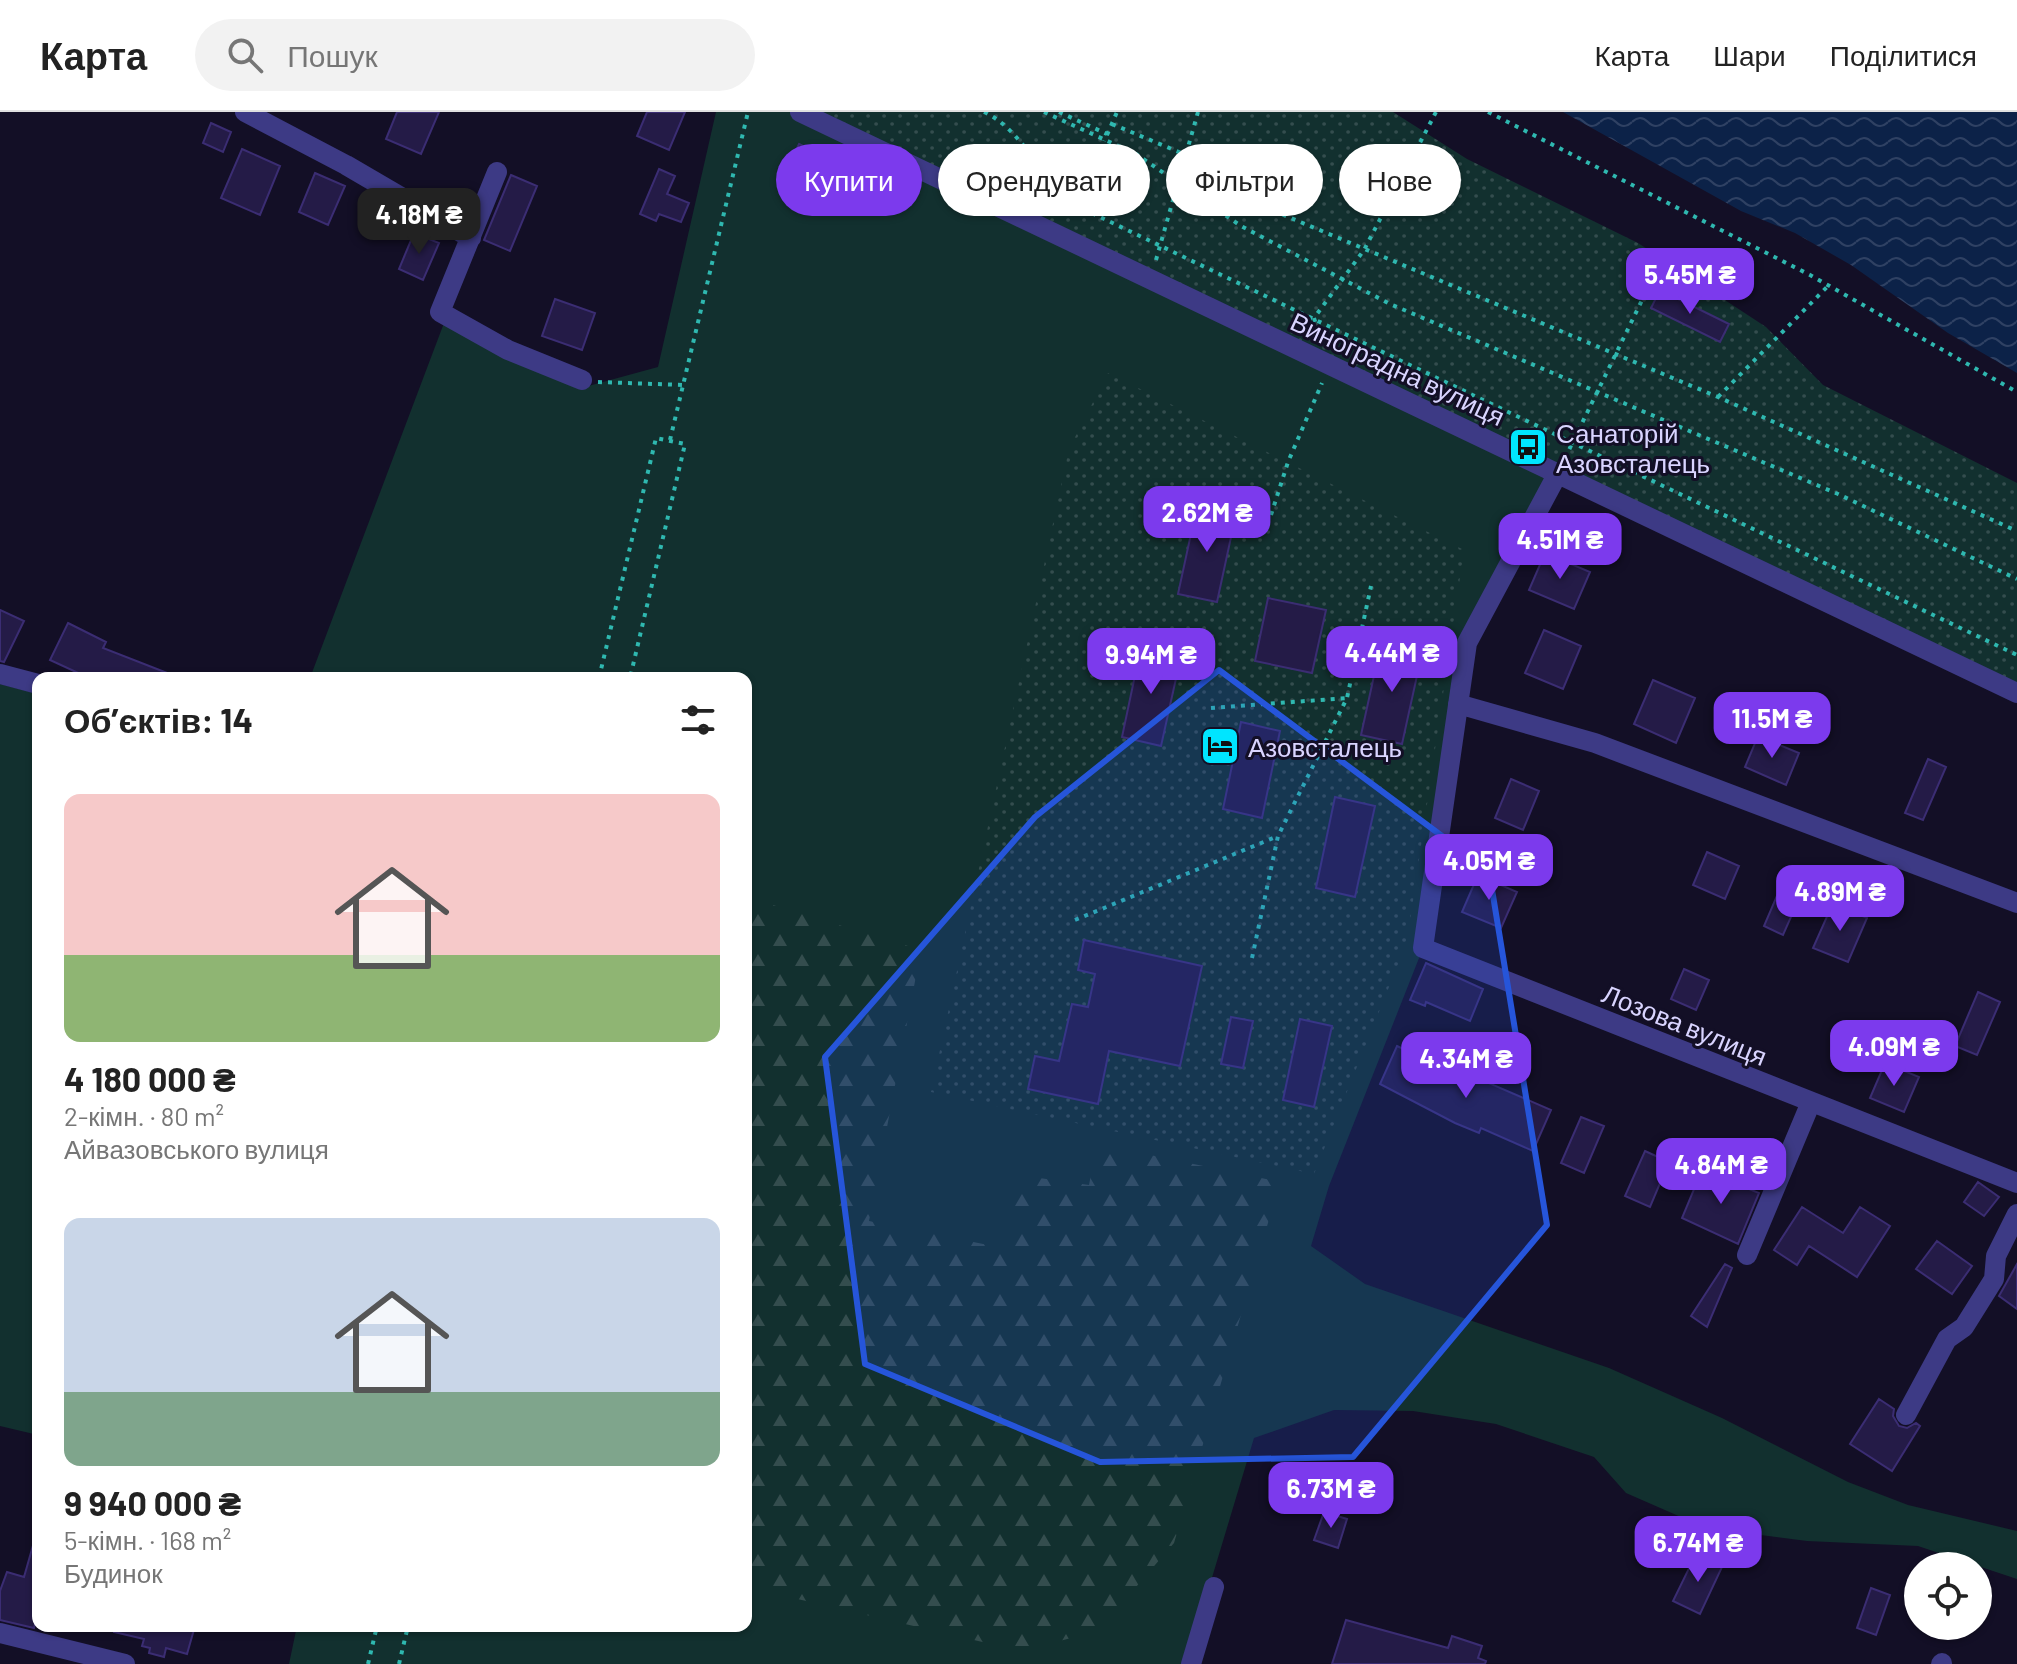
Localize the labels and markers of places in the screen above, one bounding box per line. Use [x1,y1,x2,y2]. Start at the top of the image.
pin: 4.18M ₴ [345,188,493,256]
pin: 5.45M ₴ [1616,248,1764,316]
place label: Санаторій Азовсталець [1556,417,1710,478]
bus stop icon: Санаторій Азовсталець [1507,426,1549,468]
pin: 2.62M ₴ [1133,486,1281,554]
pin: 4.51M ₴ [1486,513,1634,581]
pin: 4.44M ₴ [1318,626,1466,694]
pin: 9.94M ₴ [1077,628,1225,696]
pin: 11.5M ₴ [1698,692,1846,760]
hotel icon: Азовсталець [1199,725,1241,767]
place label: Азовсталець [1248,731,1402,762]
pin: 4.05M ₴ [1415,834,1563,902]
pin: 4.89M ₴ [1766,865,1914,933]
pin: 4.09M ₴ [1820,1020,1968,1088]
pin: 4.34M ₴ [1392,1032,1540,1100]
pin: 4.84M ₴ [1647,1138,1795,1206]
pin: 6.73M ₴ [1257,1462,1405,1530]
pin: 6.74M ₴ [1624,1516,1772,1584]

